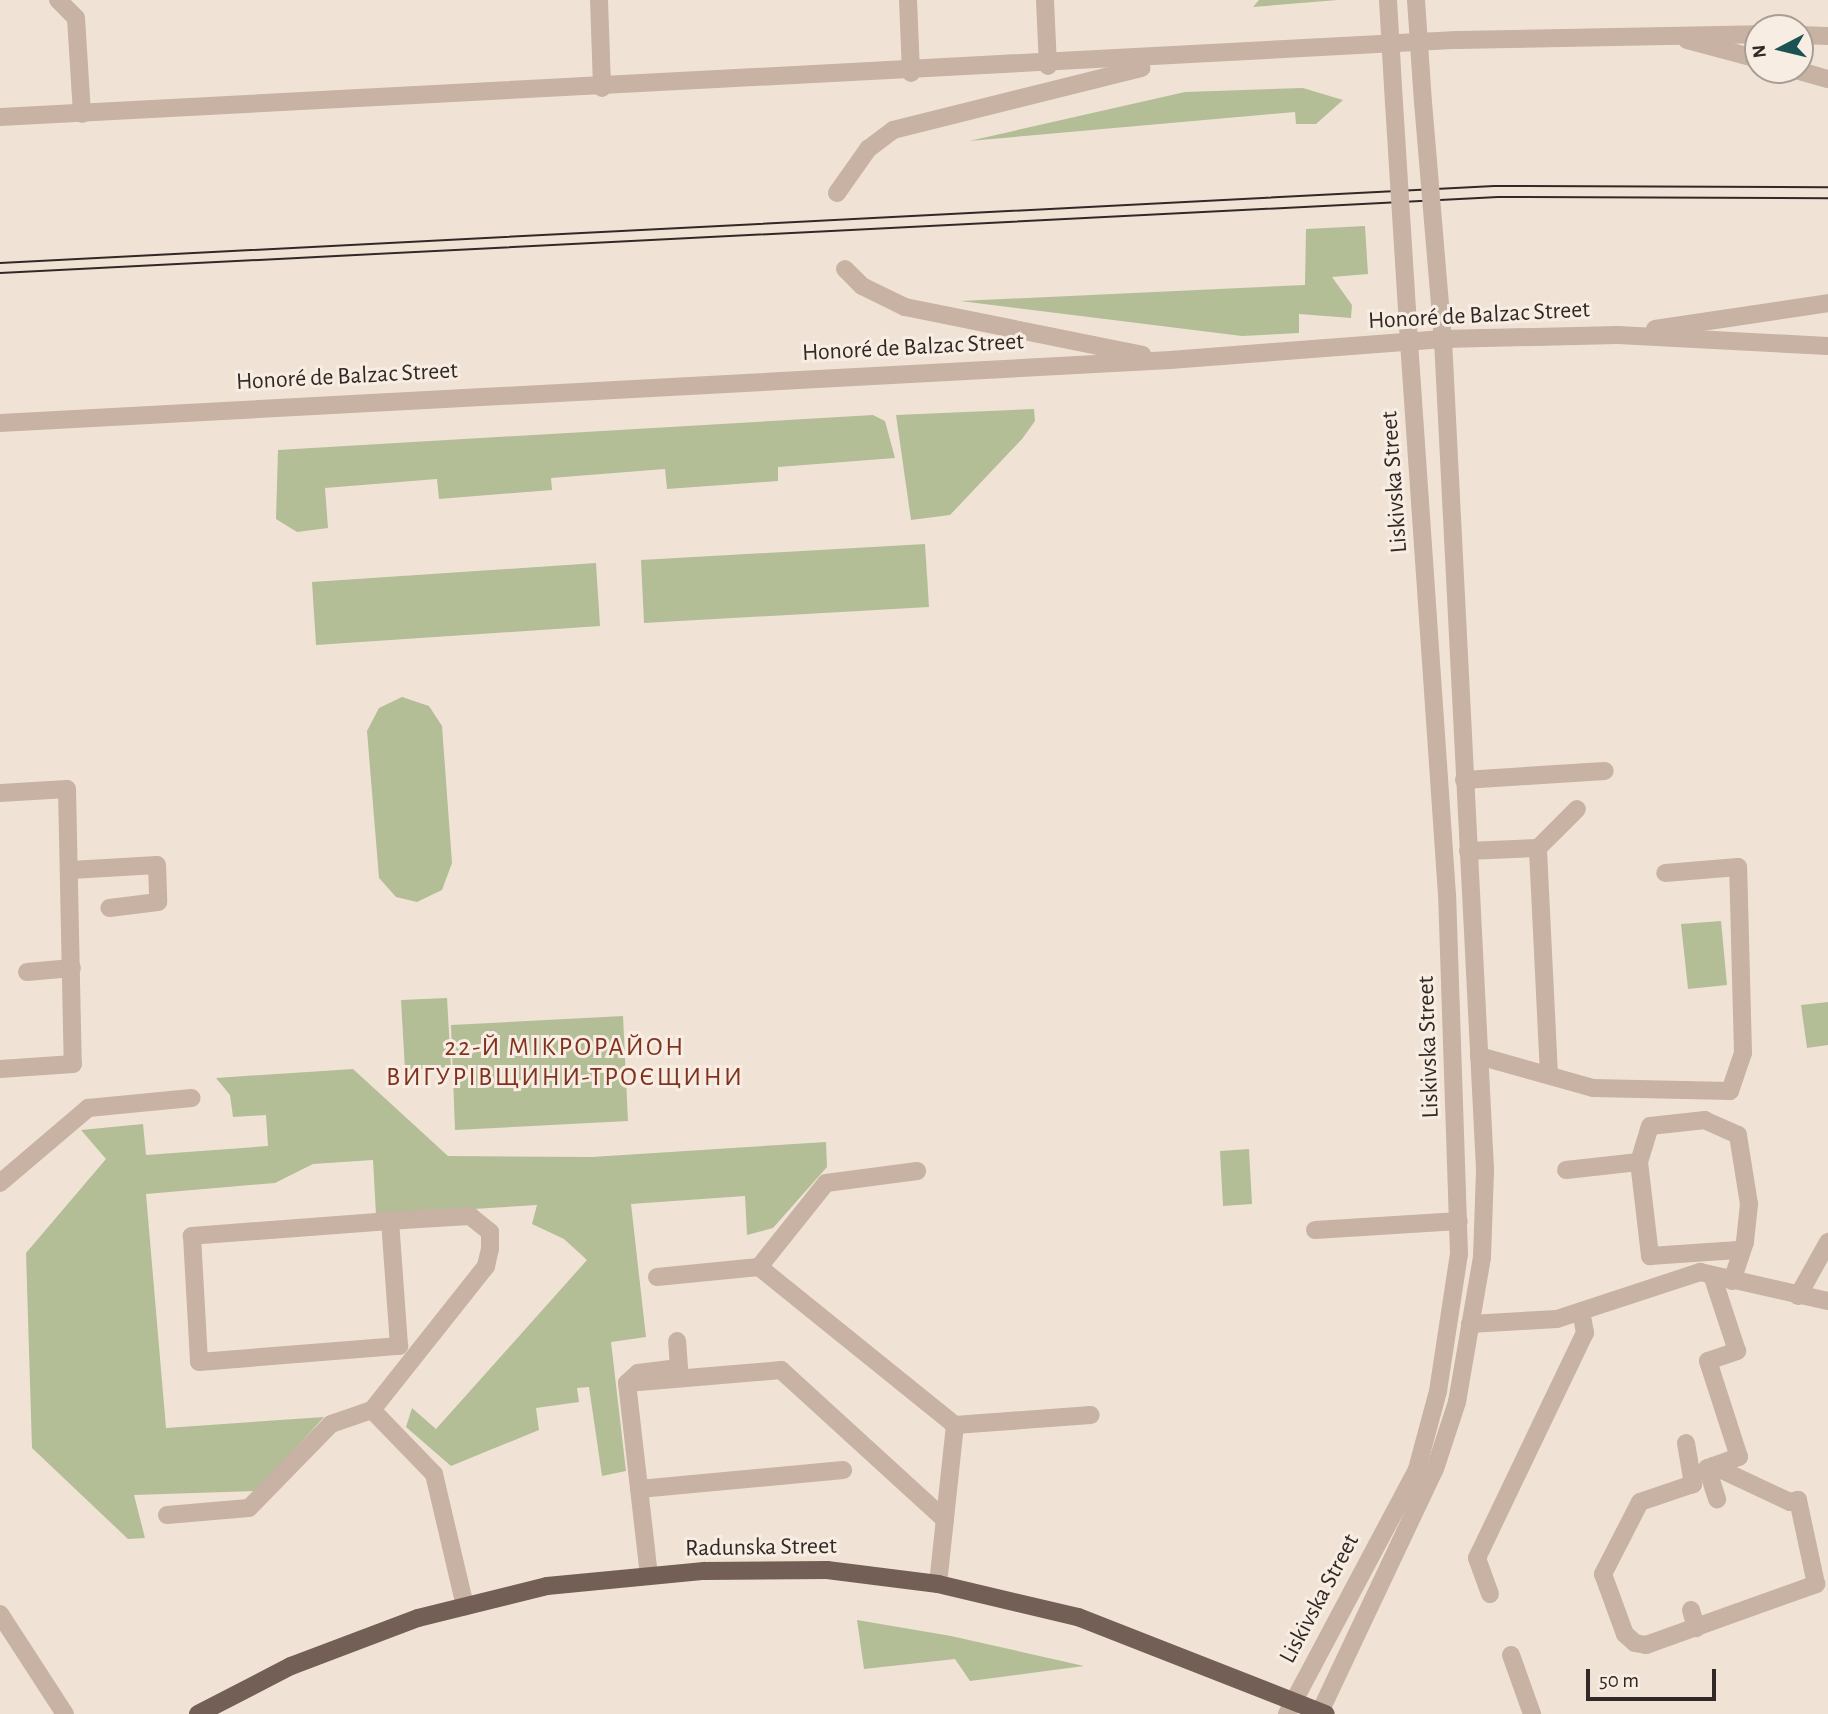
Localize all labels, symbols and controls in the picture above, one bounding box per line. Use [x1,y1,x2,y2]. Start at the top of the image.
north arrow [1744,14,1814,84]
text: N [1749,44,1770,59]
street label: Honoré de Balzac Street [1367,296,1591,336]
street label: Honoré de Balzac Street [801,328,1025,368]
street label: Honoré de Balzac Street [235,357,459,397]
street label: Liskivska Street [1376,410,1414,554]
street label: Liskivska Street [1412,975,1446,1119]
district label: 22-Й МІКРОРАЙОН ВИГУРІВЩИНИ-ТРОЄЩИНИ [388,1032,742,1094]
street label: Liskivska Street [1274,1529,1366,1669]
street label: Radunska Street [685,1532,837,1564]
scale bar [1590,1654,1720,1698]
text: 50 m [1599,1670,1639,1691]

